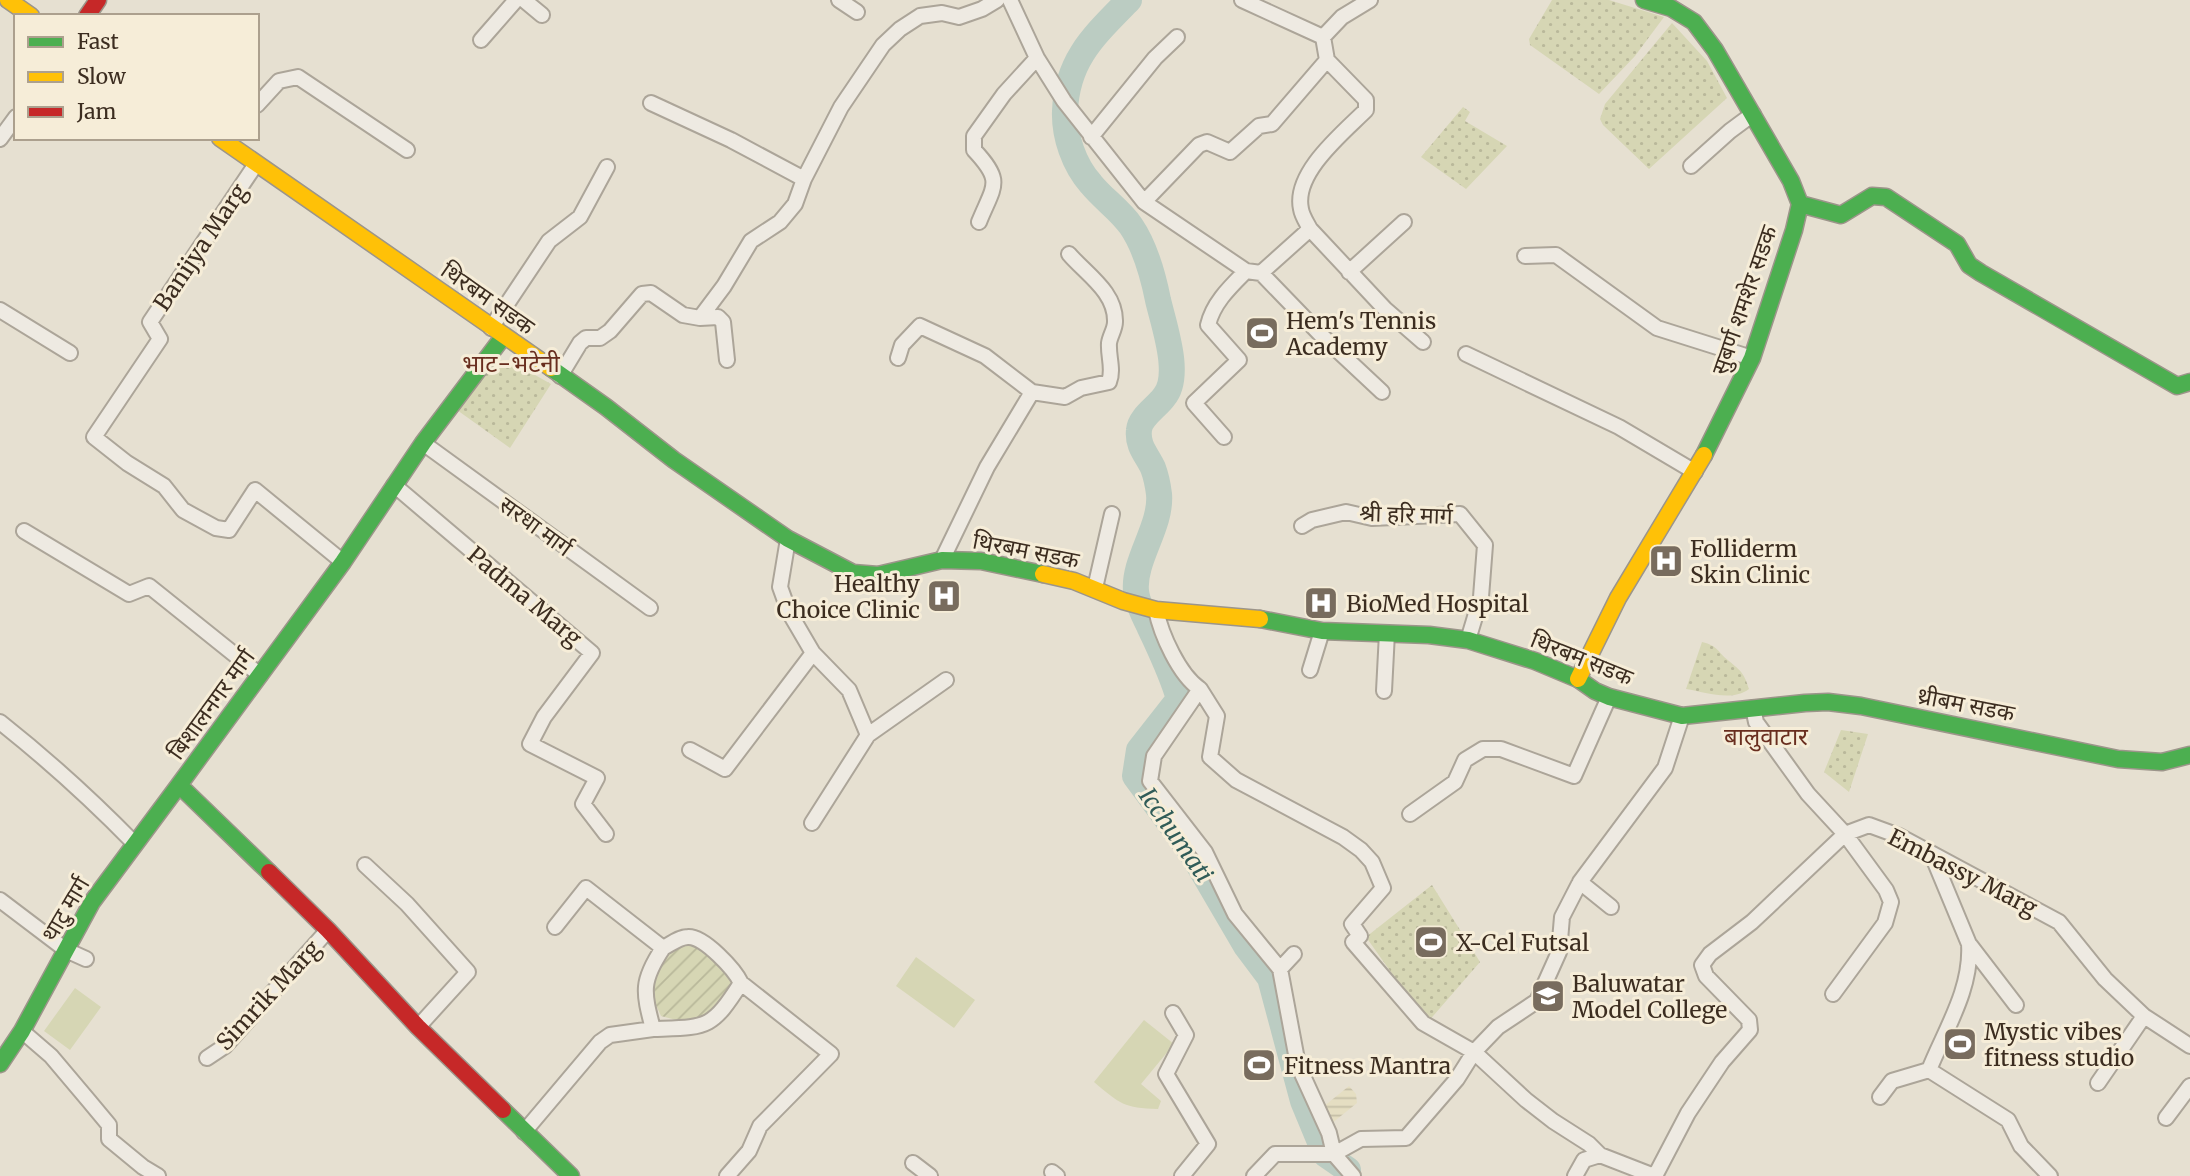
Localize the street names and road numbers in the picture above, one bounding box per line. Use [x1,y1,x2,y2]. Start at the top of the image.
street label: Banijya Marg [147,178,253,316]
street label: सुबर्ण शमशेर सडक [1705,220,1785,379]
street label: थिरबम सडक [435,255,542,342]
street label: सरधा मार्ग [494,490,579,563]
street label: श्री हरि मार्ग [1359,498,1454,530]
street label: थिरबम सडक [970,525,1083,575]
street label: Padma Marg [462,540,588,652]
street label: थिरबम सडक [1527,624,1639,692]
street label: बिशालनगर मार्ग [161,642,261,765]
street label: थ्रीबम सडक [1915,680,2018,728]
street label: Embassy Marg [1884,822,2043,922]
street label: थाटु मार्ग [34,870,97,947]
street label: Simrik Marg [210,934,326,1056]

